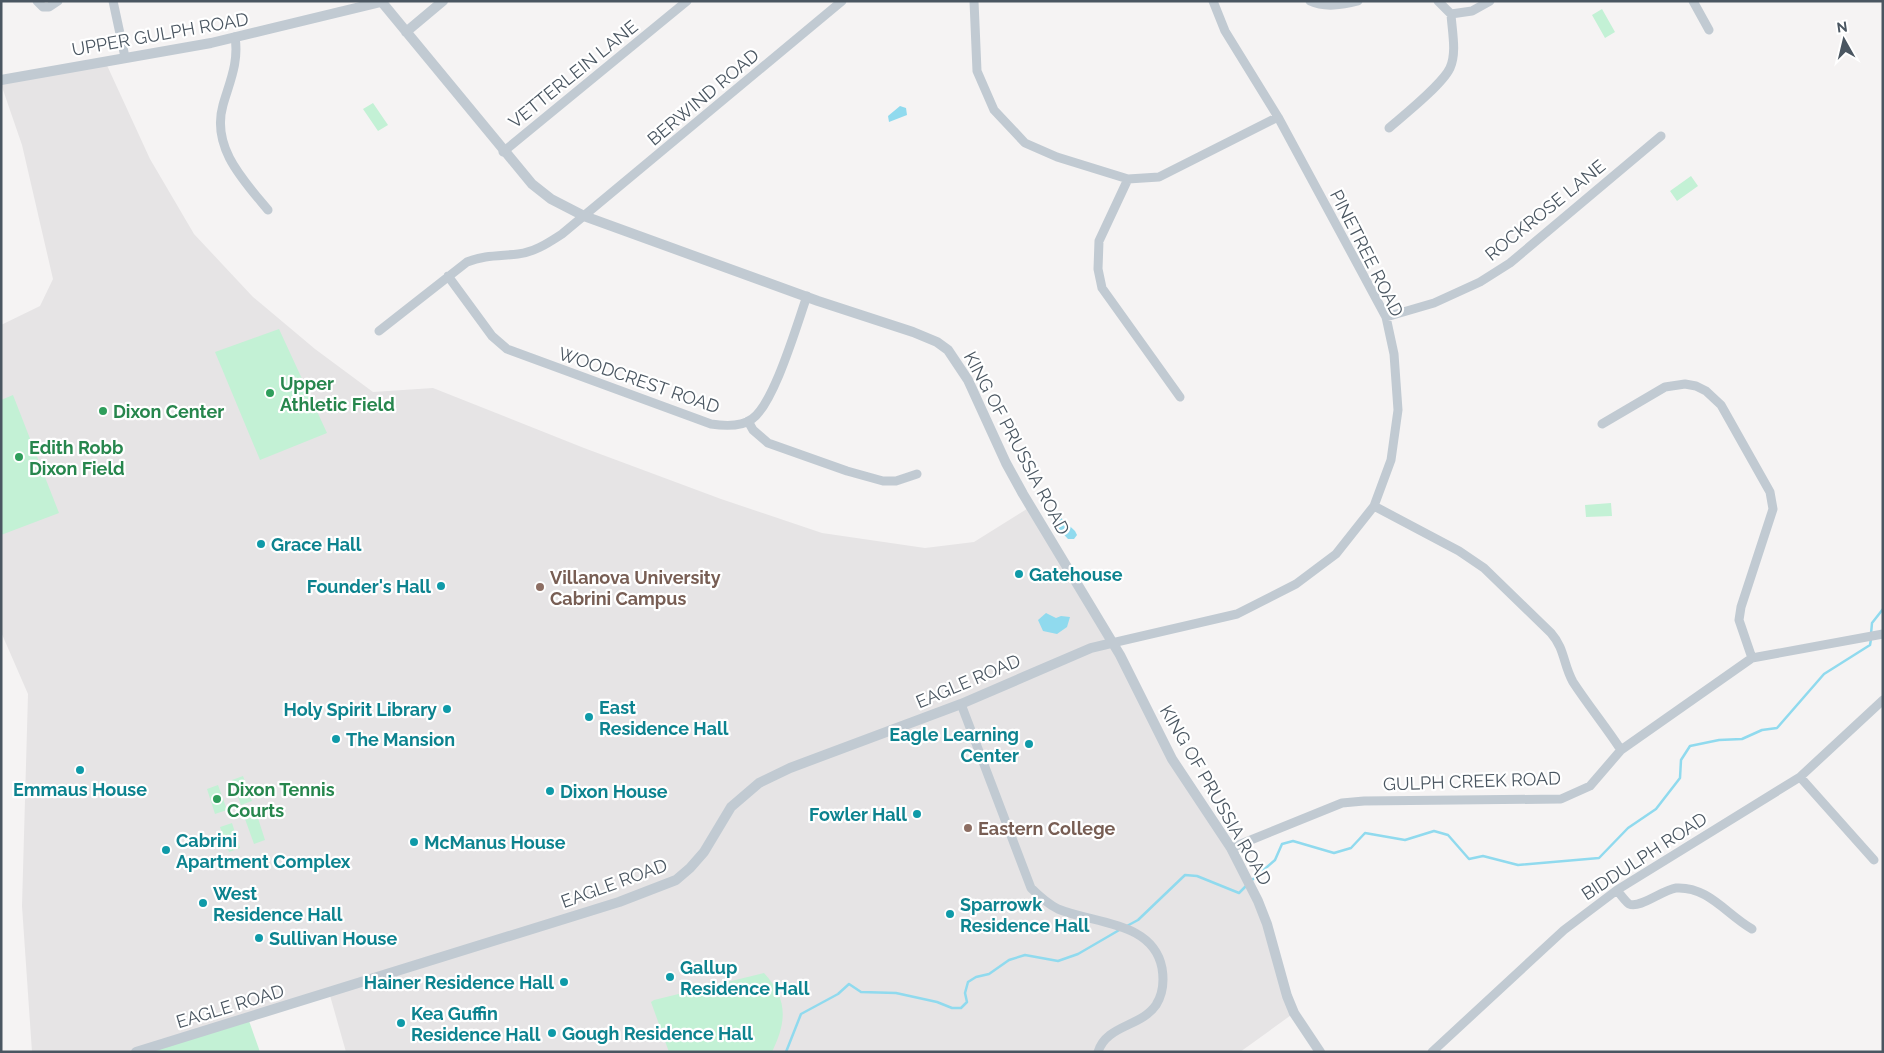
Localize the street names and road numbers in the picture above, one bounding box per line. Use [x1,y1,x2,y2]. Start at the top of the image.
street label: UPPER GULPH ROAD [70,8,250,60]
street label: VETTERLEIN LANE [504,16,642,132]
street label: BERWIND ROAD [643,44,763,150]
street label: ROCKROSE LANE [1481,155,1609,265]
street label: PINETREE ROAD [1326,186,1408,320]
street label: WOODCREST ROAD [556,343,722,417]
street label: KING OF PRUSSIA ROAD [960,348,1074,538]
street label: EAGLE ROAD [913,650,1024,712]
street label: KING OF PRUSSIA ROAD [1156,701,1276,889]
street label: GULPH CREEK ROAD [1383,767,1561,795]
street label: BIDDULPH ROAD [1577,808,1711,904]
street label: EAGLE ROAD [558,854,670,912]
street label: EAGLE ROAD [174,980,286,1032]

